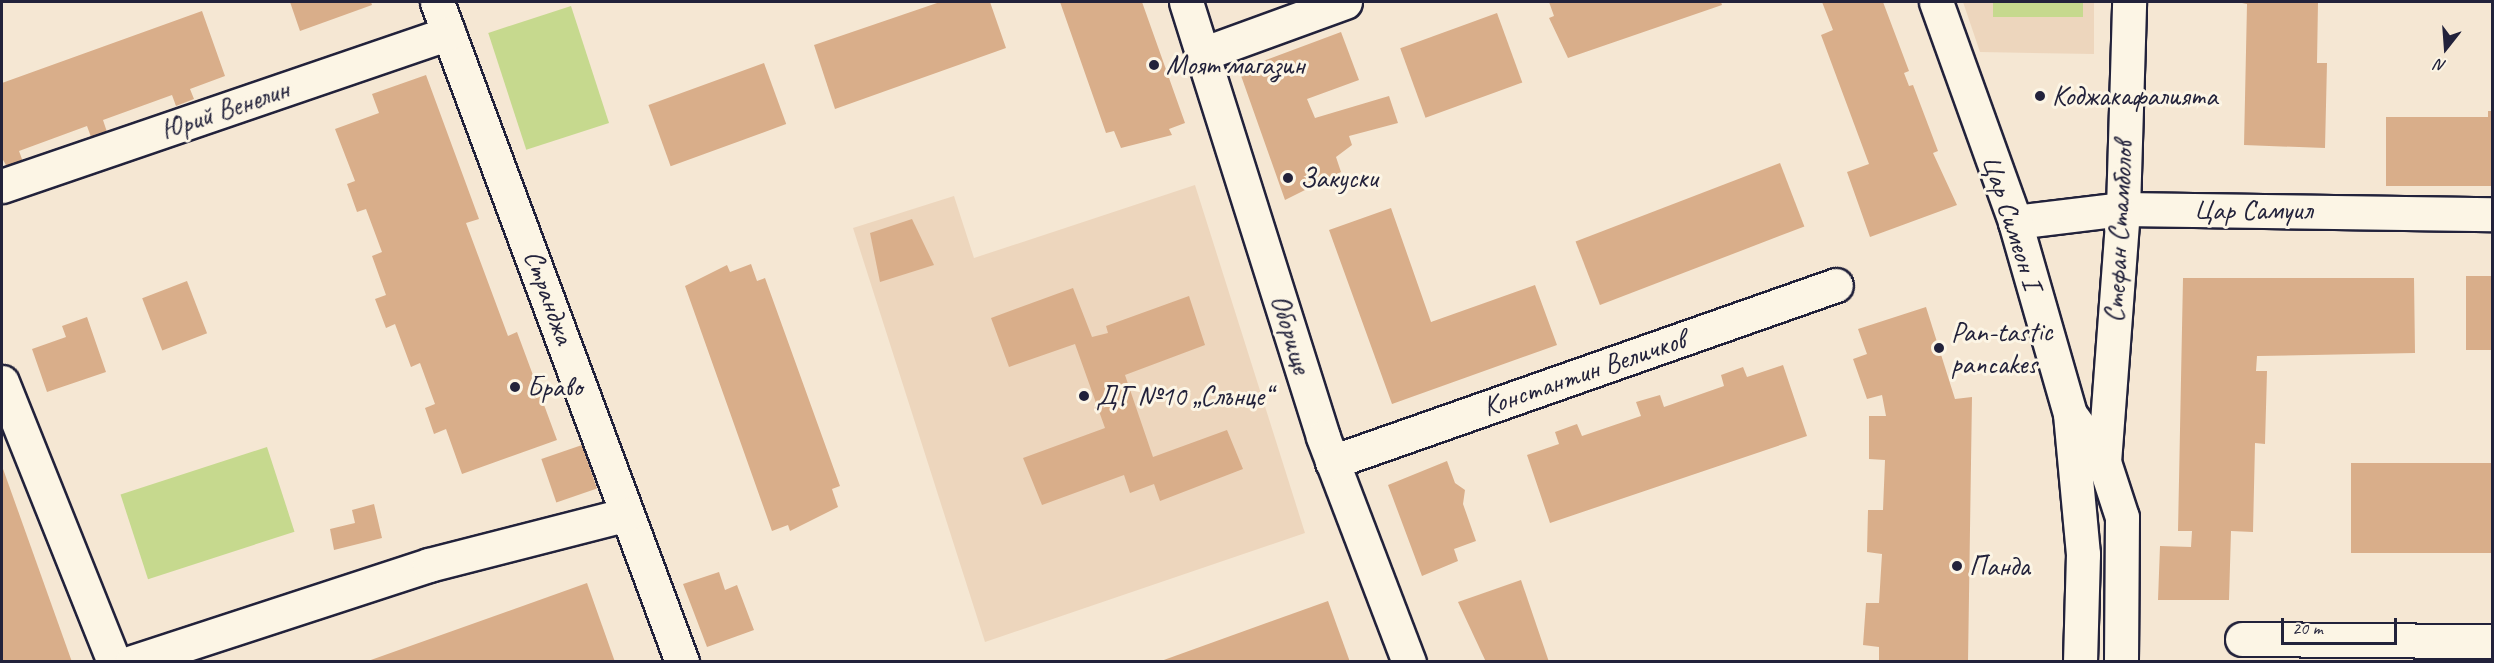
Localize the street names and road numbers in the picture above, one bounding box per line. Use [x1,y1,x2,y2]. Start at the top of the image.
street label: Юрий Венелин [157,72,293,148]
street label: Стефан Стамболов [2097,140,2141,324]
street label: Цар Симеон I [1975,153,2049,291]
street label: Цар Самуил [2195,193,2311,227]
street label: Странджа [517,245,581,349]
street label: Оборище [1263,291,1319,377]
street label: Константин Величков [1478,323,1690,423]

